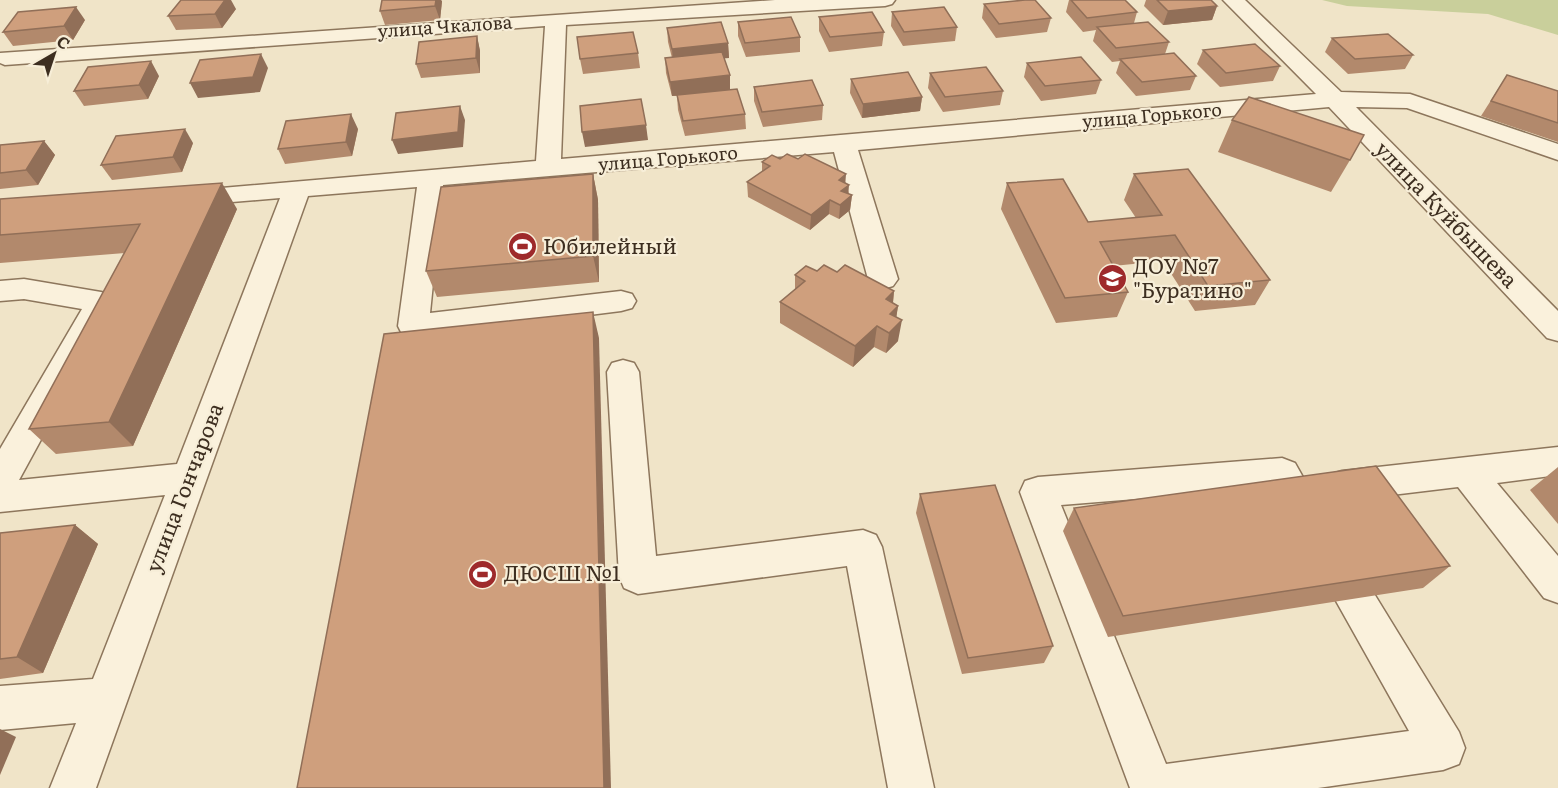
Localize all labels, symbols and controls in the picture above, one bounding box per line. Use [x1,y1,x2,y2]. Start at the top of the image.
street label: улица Чкалова [377,7,513,44]
north arrow [24,24,84,84]
text: С [52,29,76,54]
street label: улица Горького [1081,95,1223,134]
street label: улица Куйбышева [1369,133,1527,294]
street label: улица Горького [597,138,739,177]
place label: Юбилейный [543,229,677,260]
sports icon: Юбилейный [506,231,538,263]
place label: ДОУ №7 "Буратино" [1133,249,1252,304]
school or university icon: ДОУ №7 "Буратино" [1096,263,1128,295]
street label: улица Гончарова [136,397,230,576]
place label: ДЮСШ №1 [504,556,621,587]
sports icon: ДЮСШ №1 [467,558,499,590]

